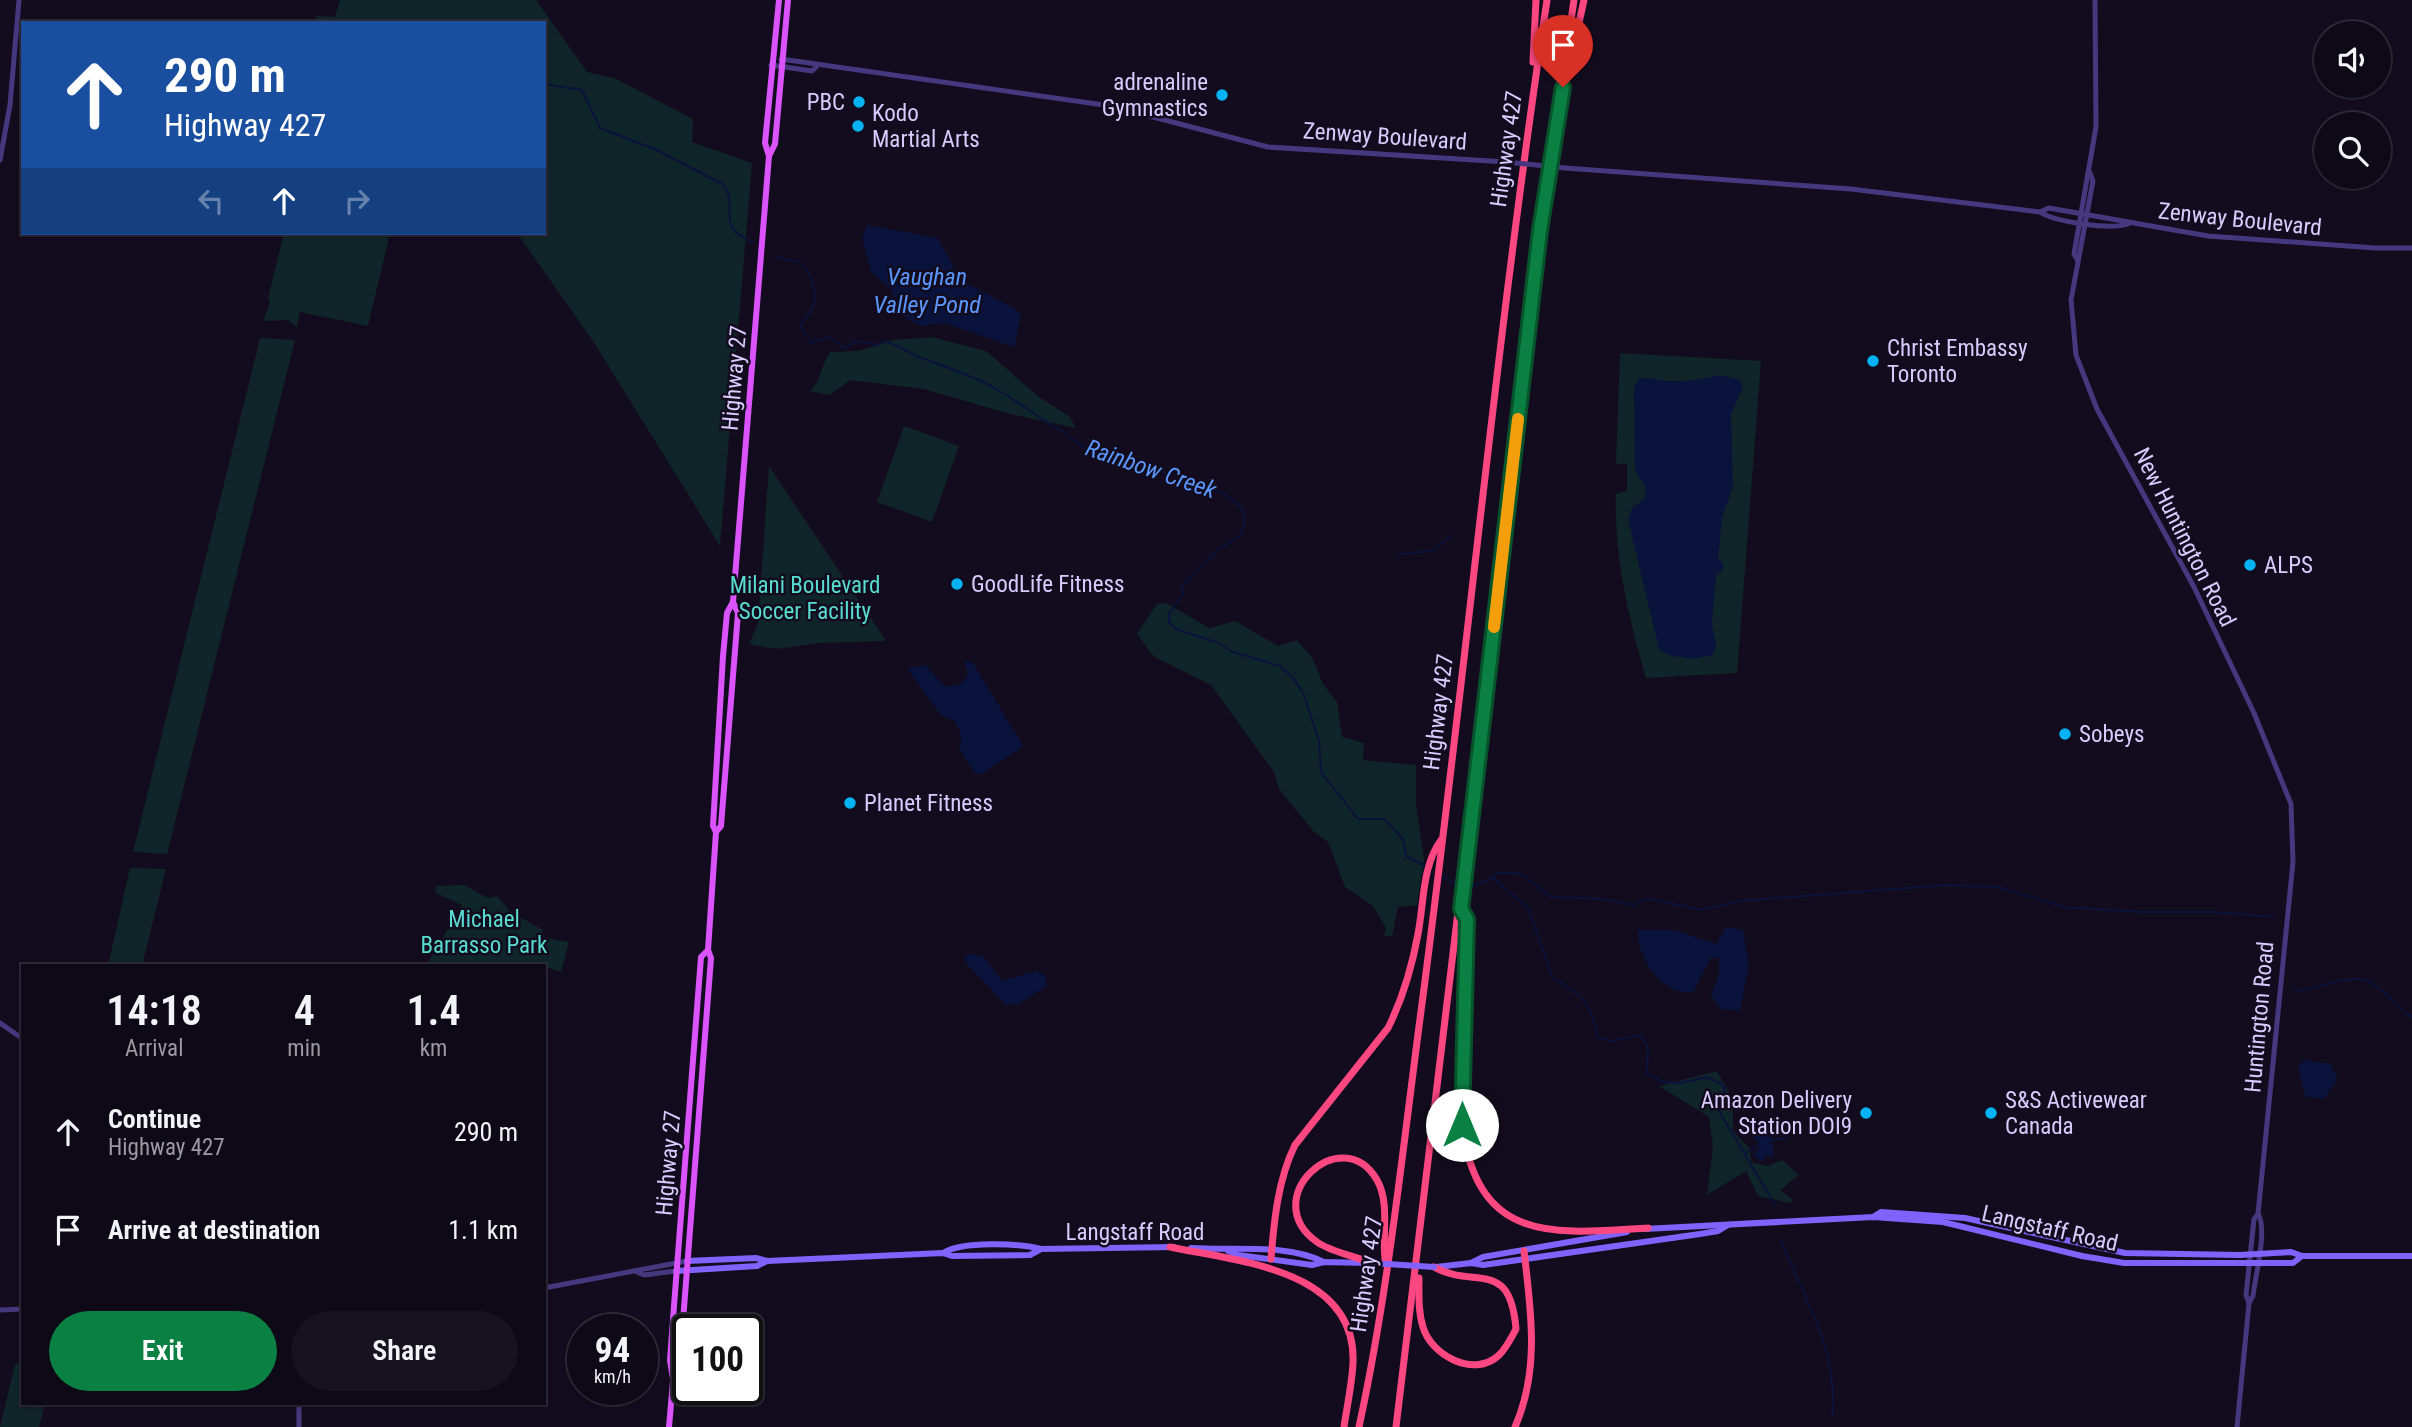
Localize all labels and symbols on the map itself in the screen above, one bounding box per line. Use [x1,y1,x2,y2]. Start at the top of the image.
pin [1533,15,1593,87]
place label: adrenaline Gymnastics [1102,69,1208,122]
marker: adrenaline Gymnastics [1214,87,1230,103]
place label: PBC [807,89,845,116]
street label: Highway 427 [1485,89,1528,209]
marker: PBC [851,94,867,110]
place label: Kodo Martial Arts [872,100,980,153]
street label: Zenway Boulevard [1302,117,1468,156]
marker: Kodo Martial Arts [850,118,866,134]
street label: Zenway Boulevard [2157,197,2323,242]
water label: Vaughan Valley Pond [873,263,981,319]
street label: Highway 27 [716,324,753,432]
place label: Christ Embassy Toronto [1887,335,2028,388]
marker: Christ Embassy Toronto [1865,353,1881,369]
water label: Rainbow Creek [1082,434,1220,505]
street label: New Huntington Road [2128,443,2241,631]
place label: ALPS [2264,552,2313,579]
marker: ALPS [2242,557,2258,573]
place label: GoodLife Fitness [971,571,1124,598]
park label: Milani Boulevard Soccer Facility [730,572,880,625]
marker: GoodLife Fitness [949,576,965,592]
street label: Highway 427 [1418,652,1459,772]
place label: Sobeys [2079,721,2145,748]
marker: Sobeys [2057,726,2073,742]
place label: Planet Fitness [864,790,993,817]
marker: Planet Fitness [842,795,858,811]
park label: Michael Barrasso Park [421,906,548,959]
street label: Huntington Road [2239,940,2280,1094]
place label: Amazon Delivery Station DOI9 [1701,1087,1852,1140]
place label: S&S Activewear Canada [2005,1087,2147,1140]
position arrow [1425,1088,1499,1162]
marker: Amazon Delivery Station DOI9 [1858,1105,1874,1121]
marker: S&S Activewear Canada [1983,1105,1999,1121]
street label: Highway 27 [650,1109,687,1217]
street label: Langstaff Road [1979,1200,2121,1257]
street label: Highway 427 [1345,1214,1388,1334]
street label: Langstaff Road [1066,1219,1204,1246]
speed limit sign: 100 [672,1314,763,1405]

